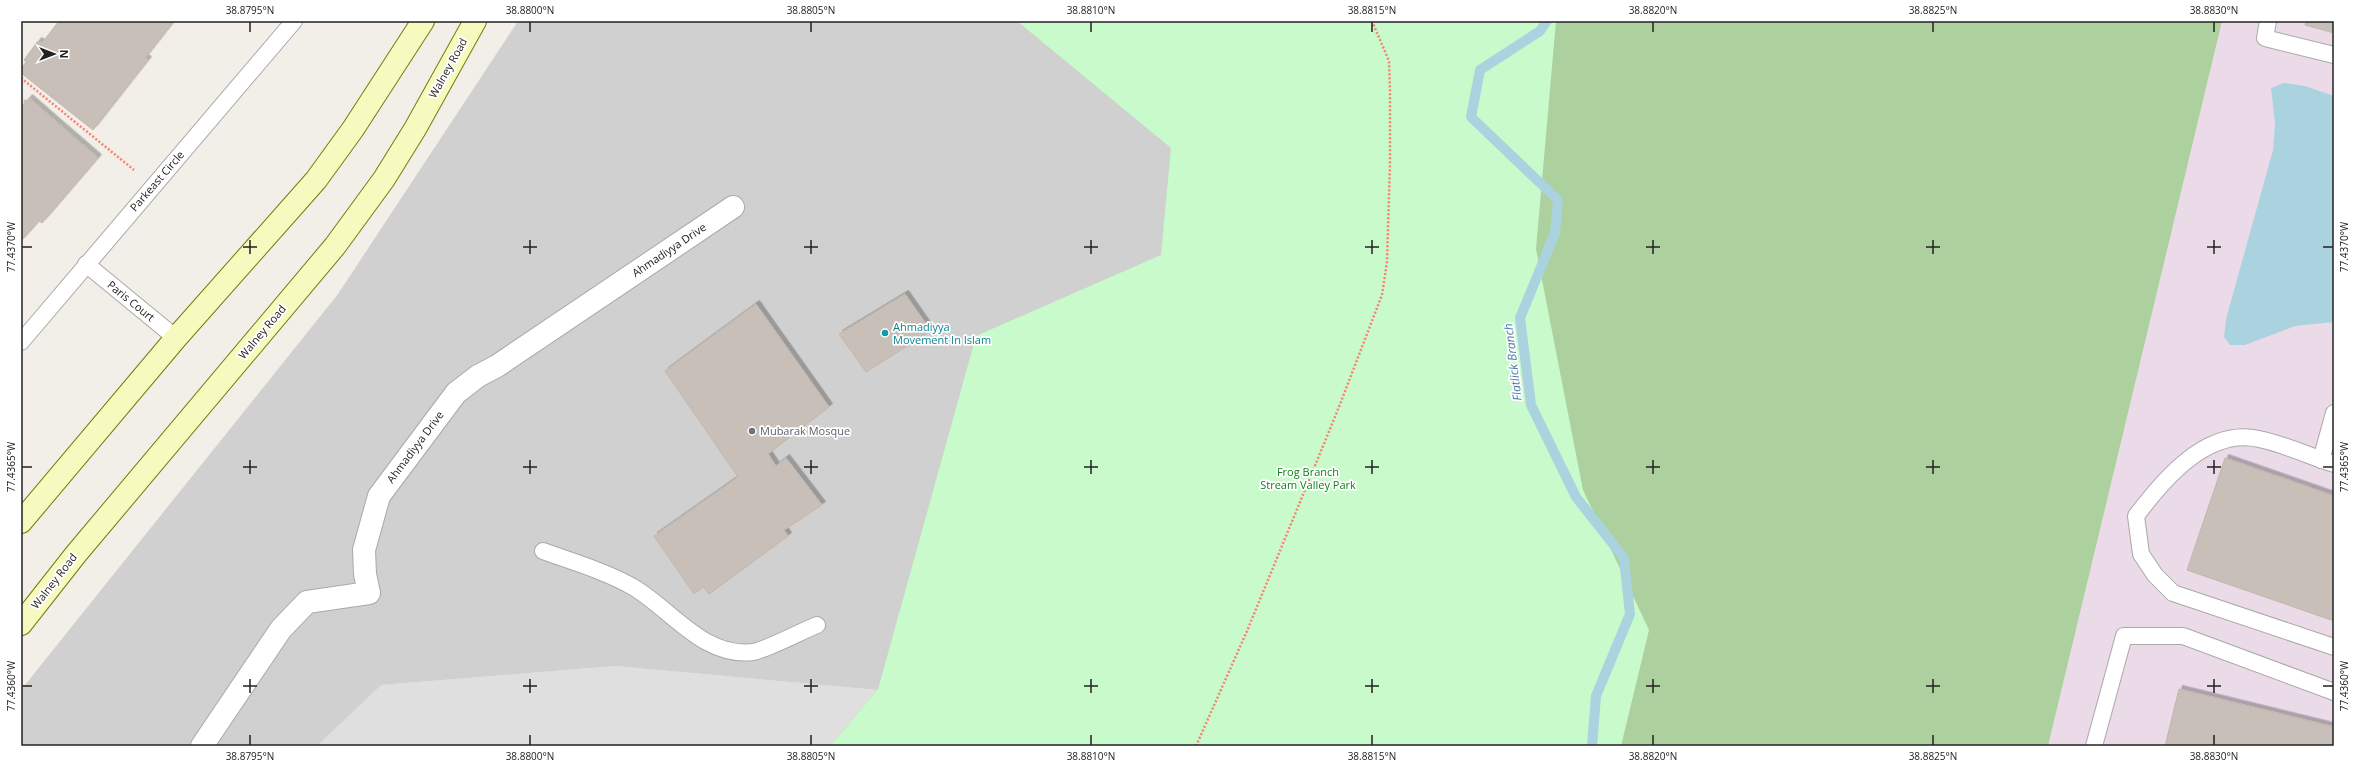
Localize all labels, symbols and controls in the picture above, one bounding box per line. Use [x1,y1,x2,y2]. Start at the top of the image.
text: 38.8795°N [226,3,274,17]
text: 38.8800°N [506,3,554,17]
text: 38.8805°N [787,3,835,17]
text: 38.8810°N [1067,3,1115,17]
text: 38.8815°N [1348,3,1396,17]
text: 38.8820°N [1629,3,1677,17]
text: 38.8825°N [1909,3,1957,17]
text: 38.8830°N [2190,3,2238,17]
north arrow [34,34,74,74]
street label: Walney Road [425,35,470,101]
text: N [57,50,72,58]
street label: Parkeast Circle [126,147,187,214]
street label: Ahmadiyya Drive [629,219,709,280]
text: 77.4370°W [4,221,18,272]
text: 77.4370°W [2337,221,2351,272]
street label: Paris Court [105,277,158,324]
street label: Walney Road [234,301,289,362]
place label: Ahmadiyya Movement In Islam [893,319,991,347]
water label: Flatlick Branch [1499,322,1526,402]
marker: Ahmadiyya Movement In Islam [880,328,890,338]
street label: Ahmadiyya Drive [383,408,447,486]
place label: Mubarak Mosque [760,423,850,438]
marker: Mubarak Mosque [747,426,757,436]
text: 77.4365°W [4,441,18,492]
text: 77.4365°W [2337,441,2351,492]
park label: Frog Branch Stream Valley Park [1260,464,1356,492]
street label: Walney Road [27,550,80,612]
text: 77.4360°W [4,660,18,711]
text: 77.4360°W [2337,660,2351,711]
text: 38.8795°N [226,749,274,763]
text: 38.8800°N [506,749,554,763]
text: 38.8805°N [787,749,835,763]
text: 38.8810°N [1067,749,1115,763]
text: 38.8815°N [1348,749,1396,763]
text: 38.8820°N [1629,749,1677,763]
text: 38.8825°N [1909,749,1957,763]
text: 38.8830°N [2190,749,2238,763]

